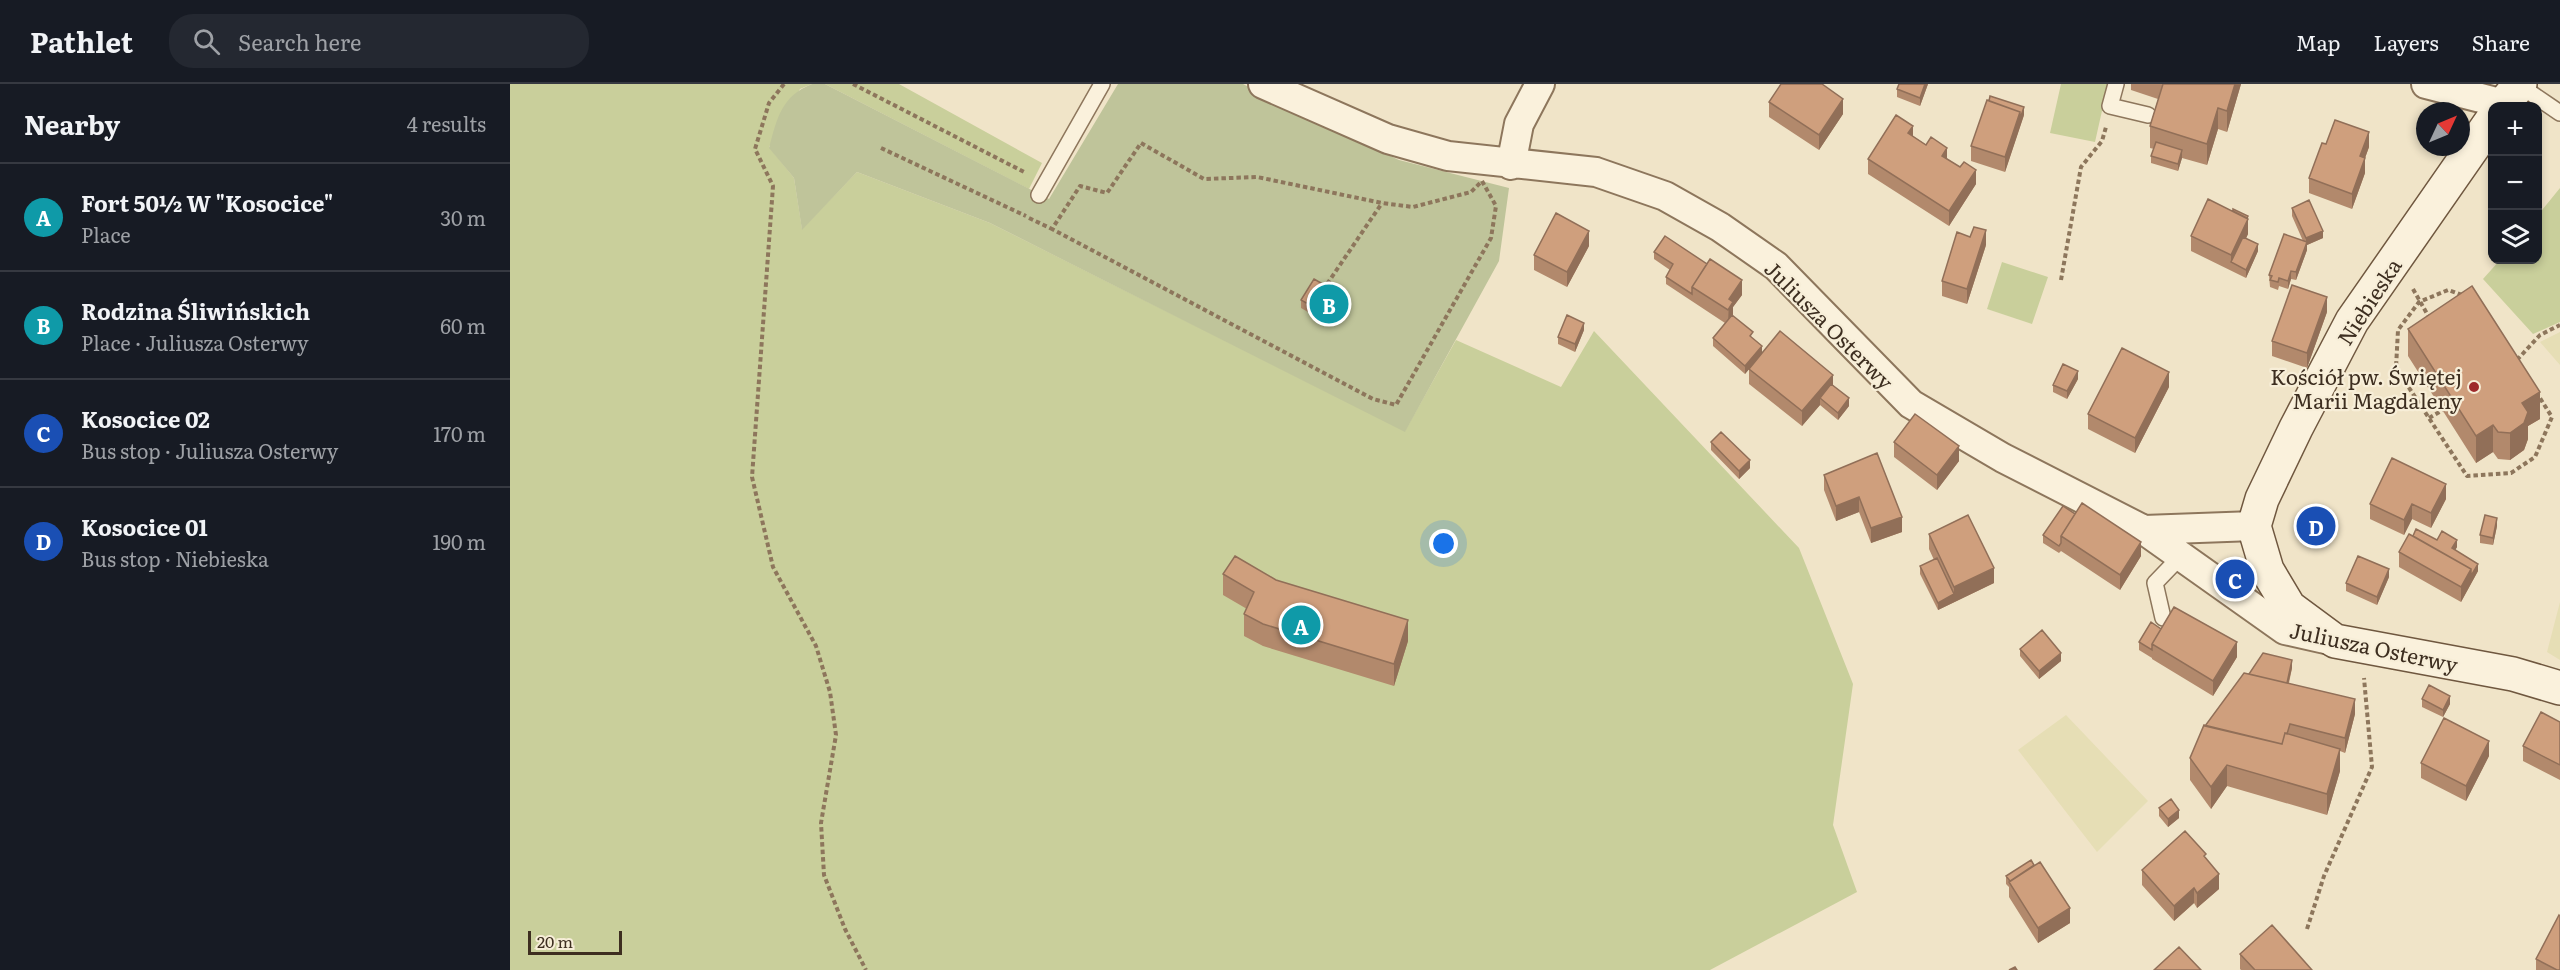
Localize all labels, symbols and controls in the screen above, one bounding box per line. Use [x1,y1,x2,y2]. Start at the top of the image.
search box [169,14,589,68]
text: Pathlet [30,20,133,62]
icon: search [190,25,223,58]
text: Search here [238,25,361,58]
text: Map [2296,26,2341,57]
text: Layers [2374,26,2439,57]
text: Share [2472,26,2530,57]
north arrow [2416,102,2470,156]
map controls [2488,102,2542,264]
button: + [2488,102,2542,156]
text: Nearby [24,104,120,143]
text: 4 results [407,108,486,138]
button: − [2488,156,2542,210]
text: Fort 50½ W "Kosocice" [81,186,333,219]
text: A [36,202,51,232]
text: 30 m [440,202,486,232]
button: layers [2488,210,2542,264]
text: Place [81,219,131,249]
street label: Niebieska [2328,251,2408,351]
street label: Juliusza Osterwy [1758,252,1902,396]
pin: B [1310,282,1348,326]
text: Rodzina Śliwińskich [81,294,310,327]
text: B [37,310,50,340]
text: 60 m [440,310,486,340]
text: Place · Juliusza Osterwy [81,327,308,357]
place label: Kościół pw. Świętej Marii Magdaleny [2270,360,2463,415]
marker: Kościół pw. Świętej Marii Magdaleny [2467,380,2481,394]
text: Kosocice 02 [81,402,210,435]
text: C [36,418,51,448]
text: 170 m [433,418,486,448]
text: Bus stop · Juliusza Osterwy [81,435,338,465]
pin: D [2296,504,2336,548]
text: Kosocice 01 [81,510,208,543]
text: D [36,526,51,556]
text: 190 m [432,526,486,556]
your location [1429,529,1458,558]
text: Bus stop · Niebieska [81,543,269,573]
pin: C [2216,556,2254,602]
pin: A [1282,602,1320,648]
street label: Juliusza Osterwy [2287,613,2462,679]
scale bar [528,928,622,956]
text: 20 m [537,929,573,953]

